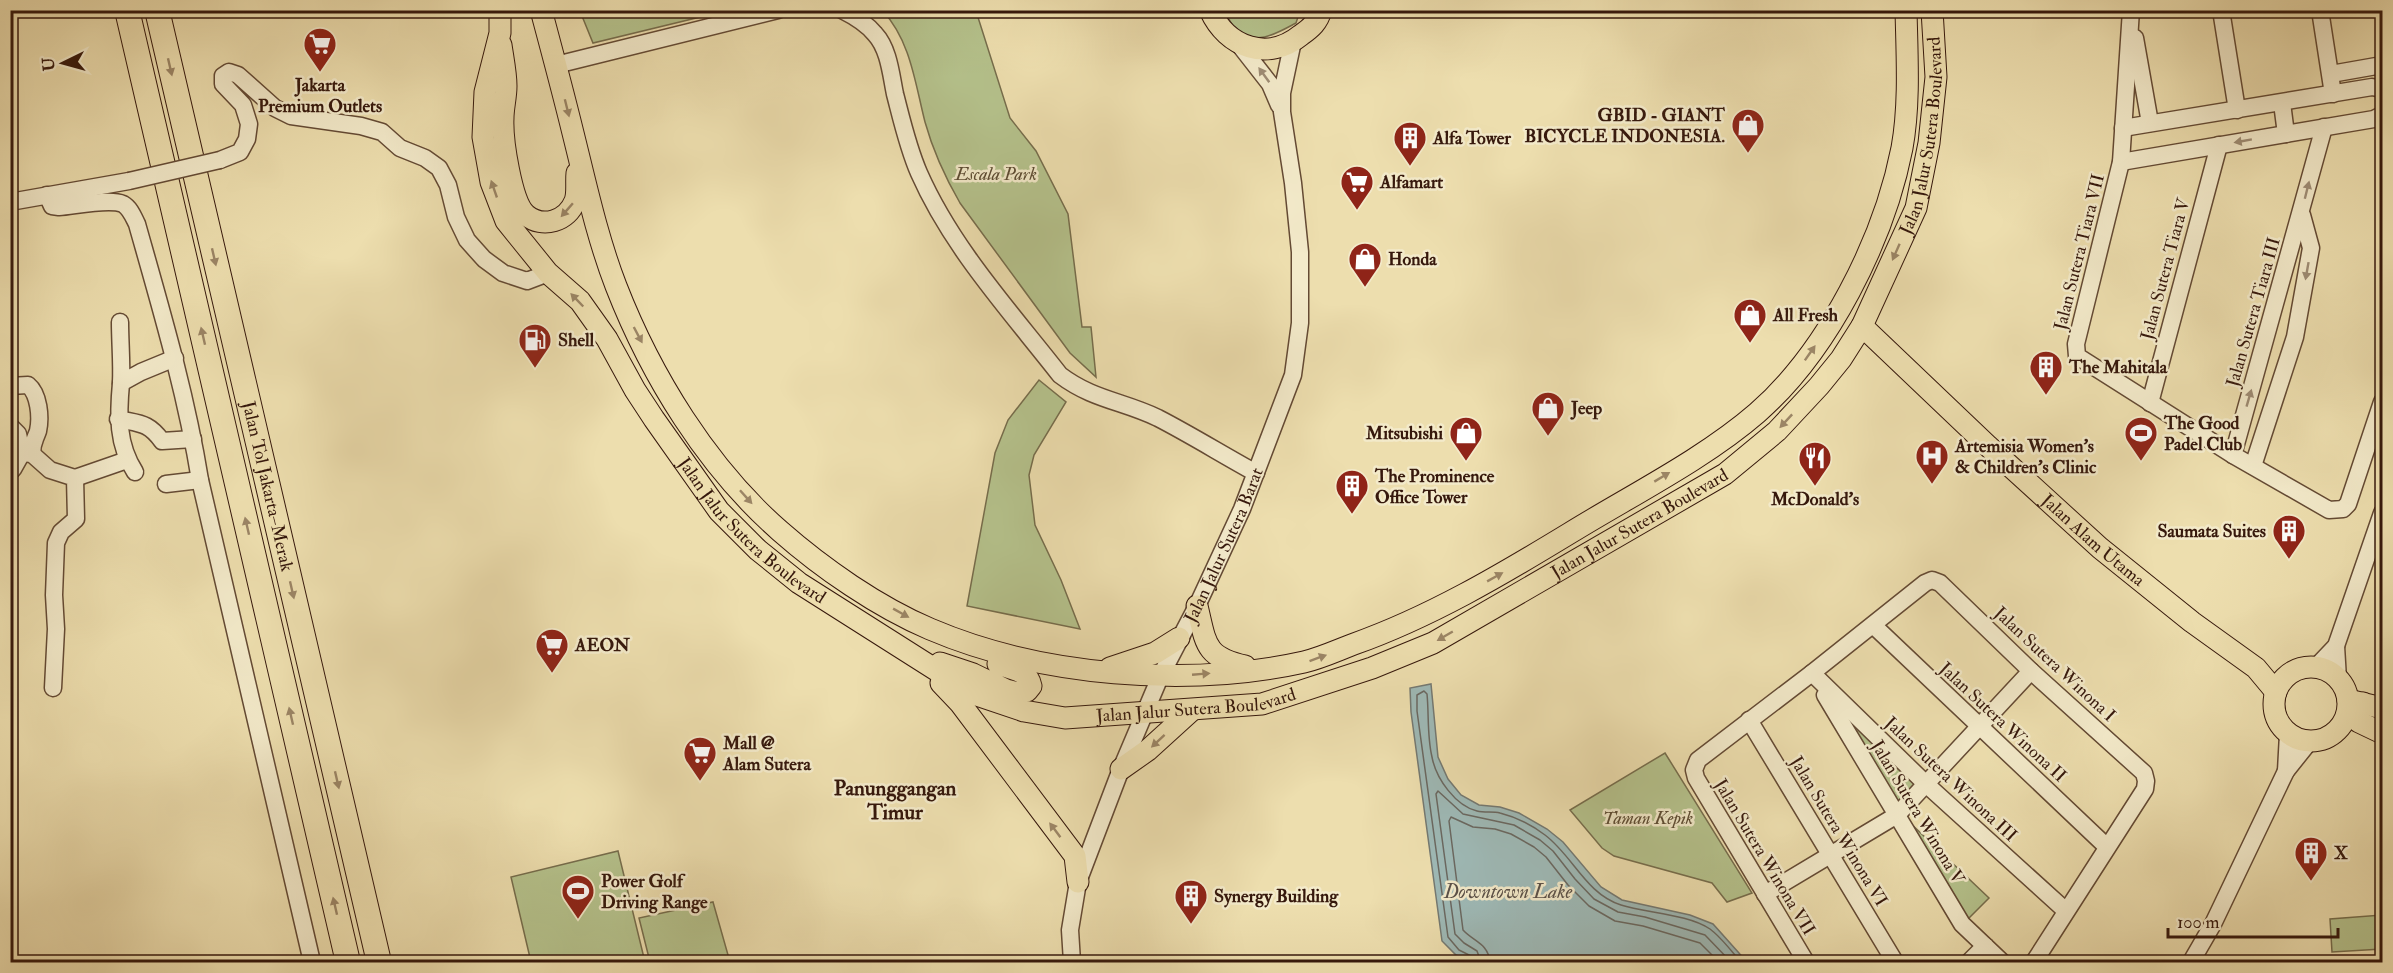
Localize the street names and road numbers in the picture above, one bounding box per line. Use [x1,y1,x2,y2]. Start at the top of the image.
street label: Jalan Jalur Sutera Boulevard [1894,36,1948,239]
street label: Jalan Sutera Tiara VII [2049,172,2110,334]
street label: Jalan Sutera Tiara V [2135,194,2196,343]
street label: Jalan Sutera Tiara III [2221,235,2286,391]
street label: Jalan Tol Jakarta–Merak [236,398,299,574]
street label: Jalan Jalur Sutera Boulevard [672,452,830,609]
street label: Jalan Jalur Sutera Barat [1179,464,1269,628]
street label: Jalan Jalur Sutera Boulevard [1546,464,1733,585]
street label: Jalan Alam Utama [2035,488,2150,592]
street label: Jalan Sutera Winona I [1988,601,2120,727]
street label: Jalan Sutera Winona II [1933,657,2071,787]
street label: Jalan Jalur Sutera Boulevard [1094,683,1299,728]
street label: Jalan Sutera Winona III [1879,711,2022,847]
street label: Jalan Sutera Winona V [1865,735,1970,890]
street label: Jalan Sutera Winona VI [1784,751,1893,911]
street label: Jalan Sutera Winona VII [1708,774,1820,940]

